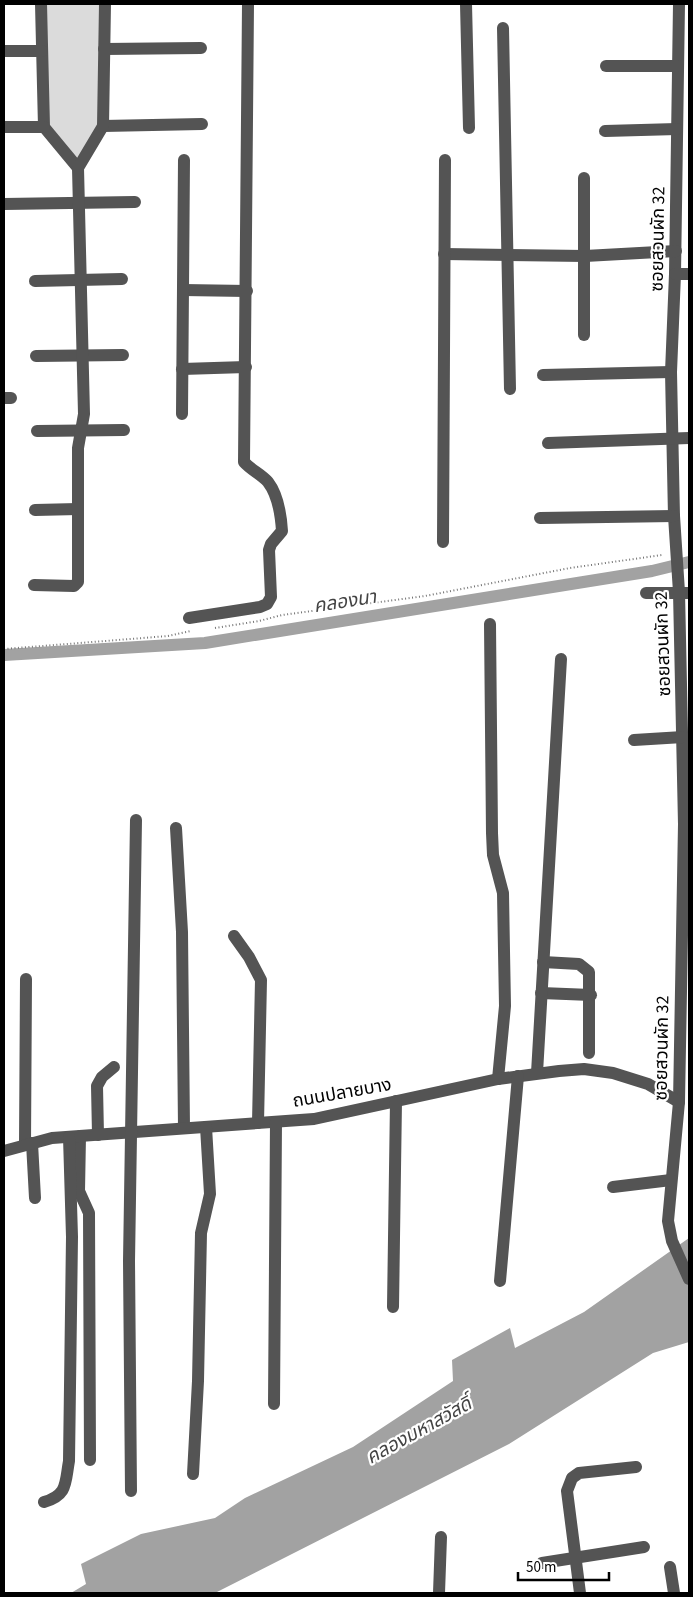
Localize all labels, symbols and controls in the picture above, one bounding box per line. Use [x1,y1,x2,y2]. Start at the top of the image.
street label: ซอยสวนผัก 32 [645,186,671,292]
water label: คลองนา [312,584,379,620]
street label: ซอยสวนผัก 32 [649,591,677,697]
street label: ซอยสวนผัก 32 [649,995,675,1101]
street label: ถนนปลายบาง [291,1072,393,1114]
water label: คลองมหาสวัสดิ์ [361,1388,481,1471]
scale bar [518,1550,609,1582]
text: 50 m [526,1557,556,1578]

